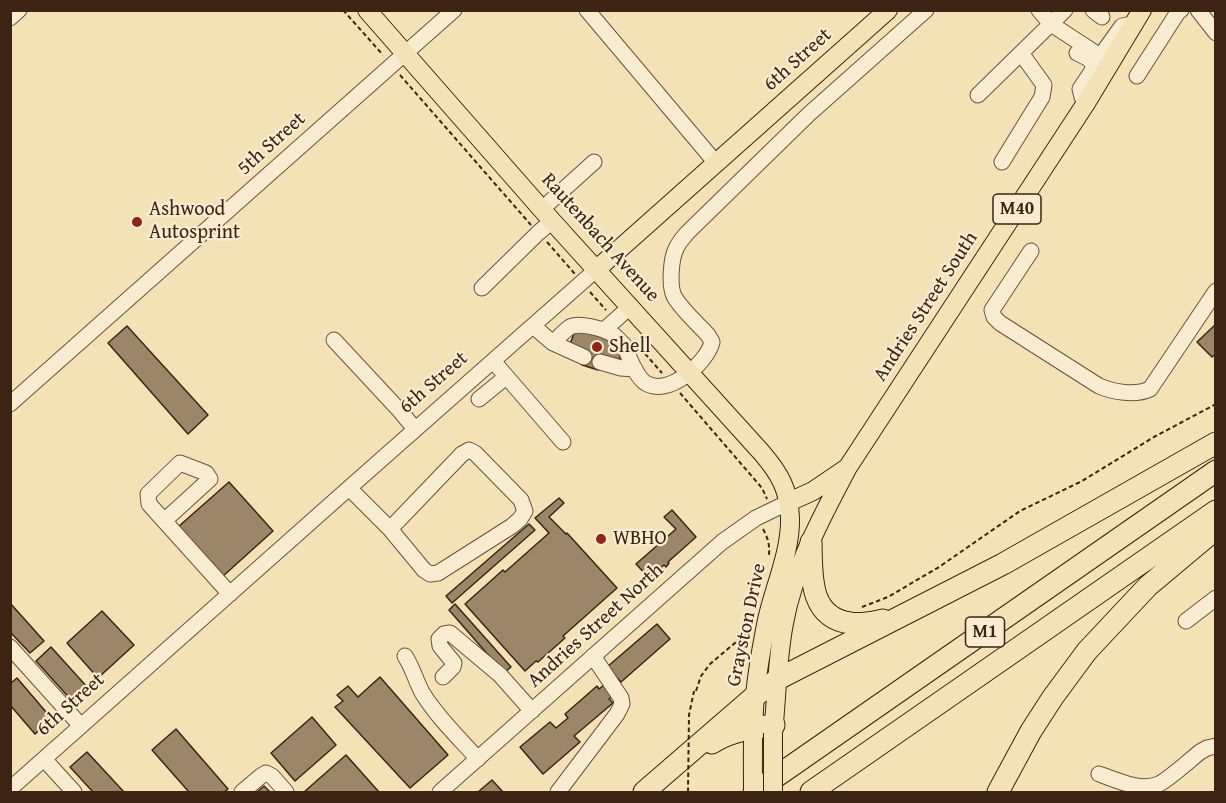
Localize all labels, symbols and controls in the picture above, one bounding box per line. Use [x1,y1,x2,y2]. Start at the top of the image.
street label: 6th Street [759,23,837,97]
street label: 5th Street [233,107,311,181]
street label: Rautenbach Avenue [536,169,664,307]
road number: M40 [993,194,1041,224]
place label: Ashwood Autosprint [149,198,240,245]
marker: Ashwood Autosprint [130,215,144,229]
street label: Andries Street South [869,228,983,386]
place label: Shell [609,335,651,359]
marker: Shell [590,340,604,354]
street label: 6th Street [395,347,473,419]
place label: WBHO [613,527,667,551]
marker: WBHO [594,532,608,546]
street label: Andries Street North [523,559,669,693]
street label: Grayston Drive [722,561,772,689]
road number: M1 [966,617,1004,647]
street label: 6th Street [32,668,110,742]

